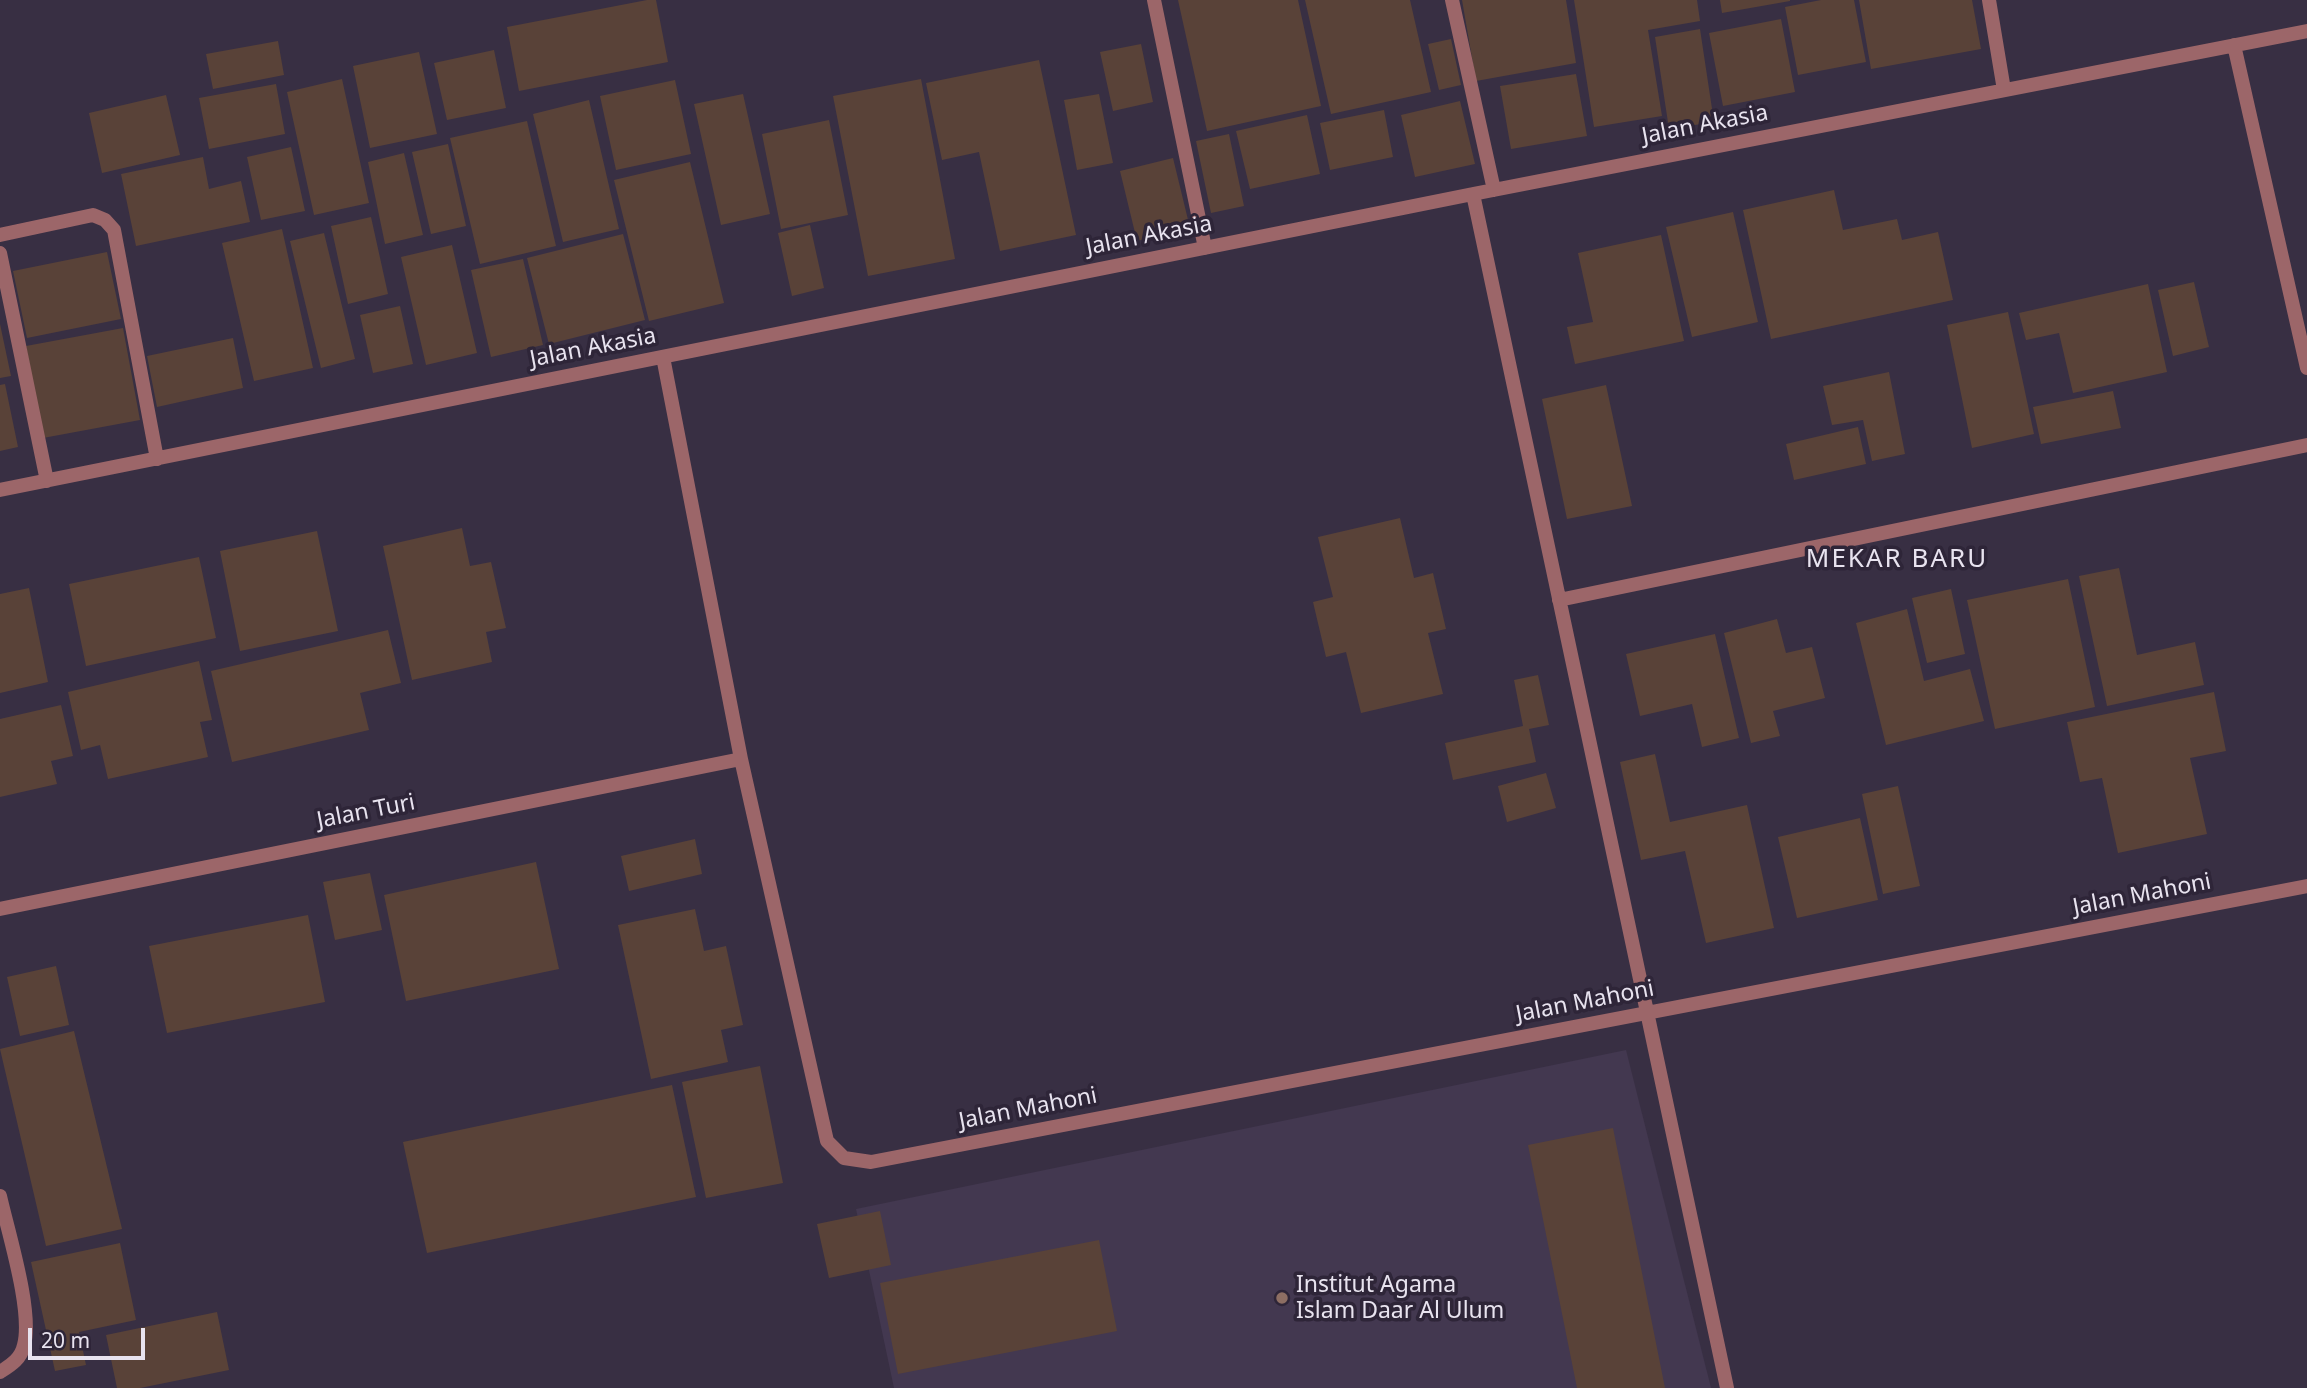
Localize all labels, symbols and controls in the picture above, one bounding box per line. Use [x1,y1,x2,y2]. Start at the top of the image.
street label: Jalan Akasia [1640,99,1770,151]
street label: Jalan Akasia [1084,210,1214,262]
street label: Jalan Akasia [528,322,658,374]
district label: MEKAR BARU [1807,544,1987,576]
street label: Jalan Turi [315,789,417,835]
street label: Jalan Mahoni [2071,868,2213,922]
street label: Jalan Mahoni [1514,975,1656,1029]
street label: Jalan Mahoni [957,1082,1099,1136]
place label: Institut Agama Islam Daar Al Ulum [1296,1271,1504,1325]
marker: Institut Agama Islam Daar Al Ulum [1274,1290,1290,1306]
scale bar [32,1314,149,1358]
text: 20 m [41,1326,90,1354]

